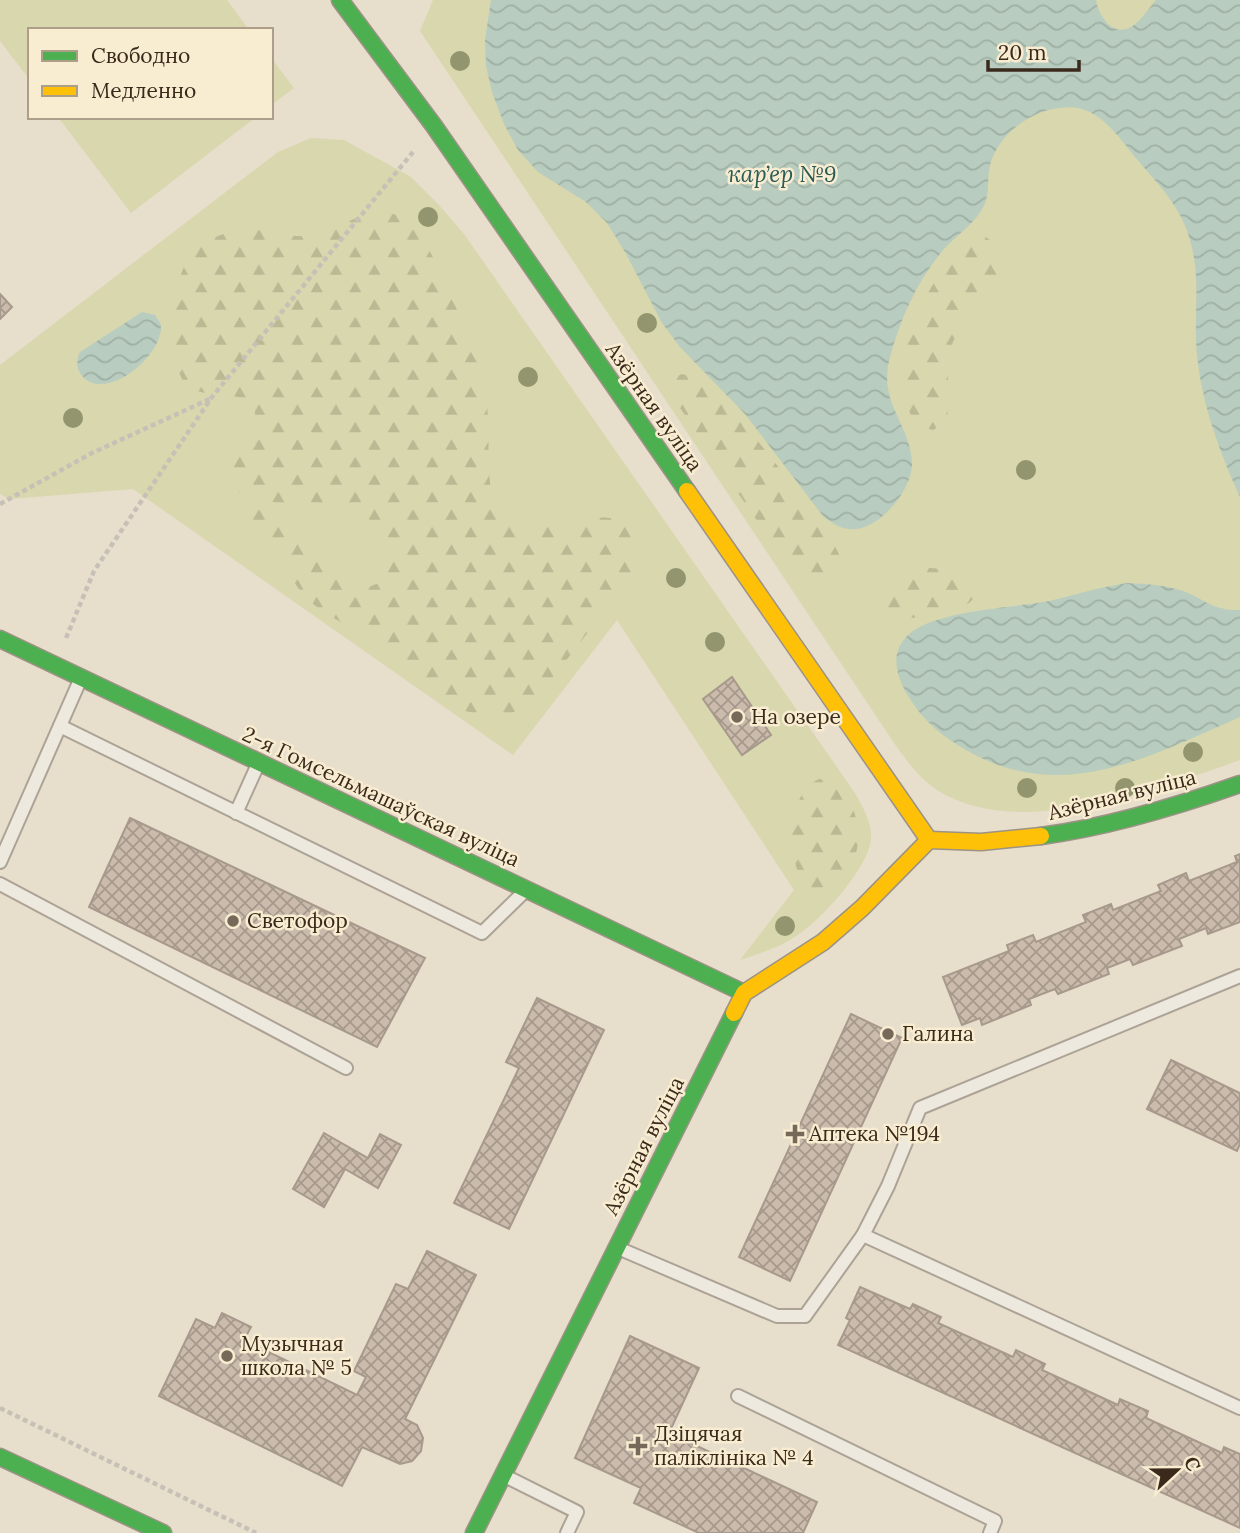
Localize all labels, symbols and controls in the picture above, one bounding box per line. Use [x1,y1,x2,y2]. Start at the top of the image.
legend [28,28,273,119]
scale bar [988,28,1079,72]
text: 20 m [998,39,1047,66]
text: Свободно [91,42,190,69]
text: Медленно [91,77,196,104]
water label: карʼер №9 [728,159,836,188]
street label: Азёрная вуліца [599,336,709,477]
place label: На озере [751,703,841,730]
marker: На озере [729,709,745,725]
street label: 2-я Гомсельмашаўская вуліца [238,720,524,873]
street label: Азёрная вуліца [1044,763,1199,826]
place label: Светофор [247,907,348,934]
marker: Светофор [225,913,241,929]
place label: Галина [902,1020,974,1047]
marker: Галина [880,1026,896,1042]
street label: Азёрная вуліца [597,1072,690,1220]
place label: Аптека №194 [808,1120,940,1147]
marker: Аптека №194 [787,1126,803,1142]
place label: Музычная школа № 5 [241,1330,352,1381]
marker: Музычная школа № 5 [219,1348,235,1364]
place label: Дзіцячая паліклініка № 4 [654,1420,814,1471]
north arrow [1142,1435,1212,1505]
marker: Дзіцячая паліклініка № 4 [628,1436,648,1456]
text: С [1179,1453,1206,1474]

